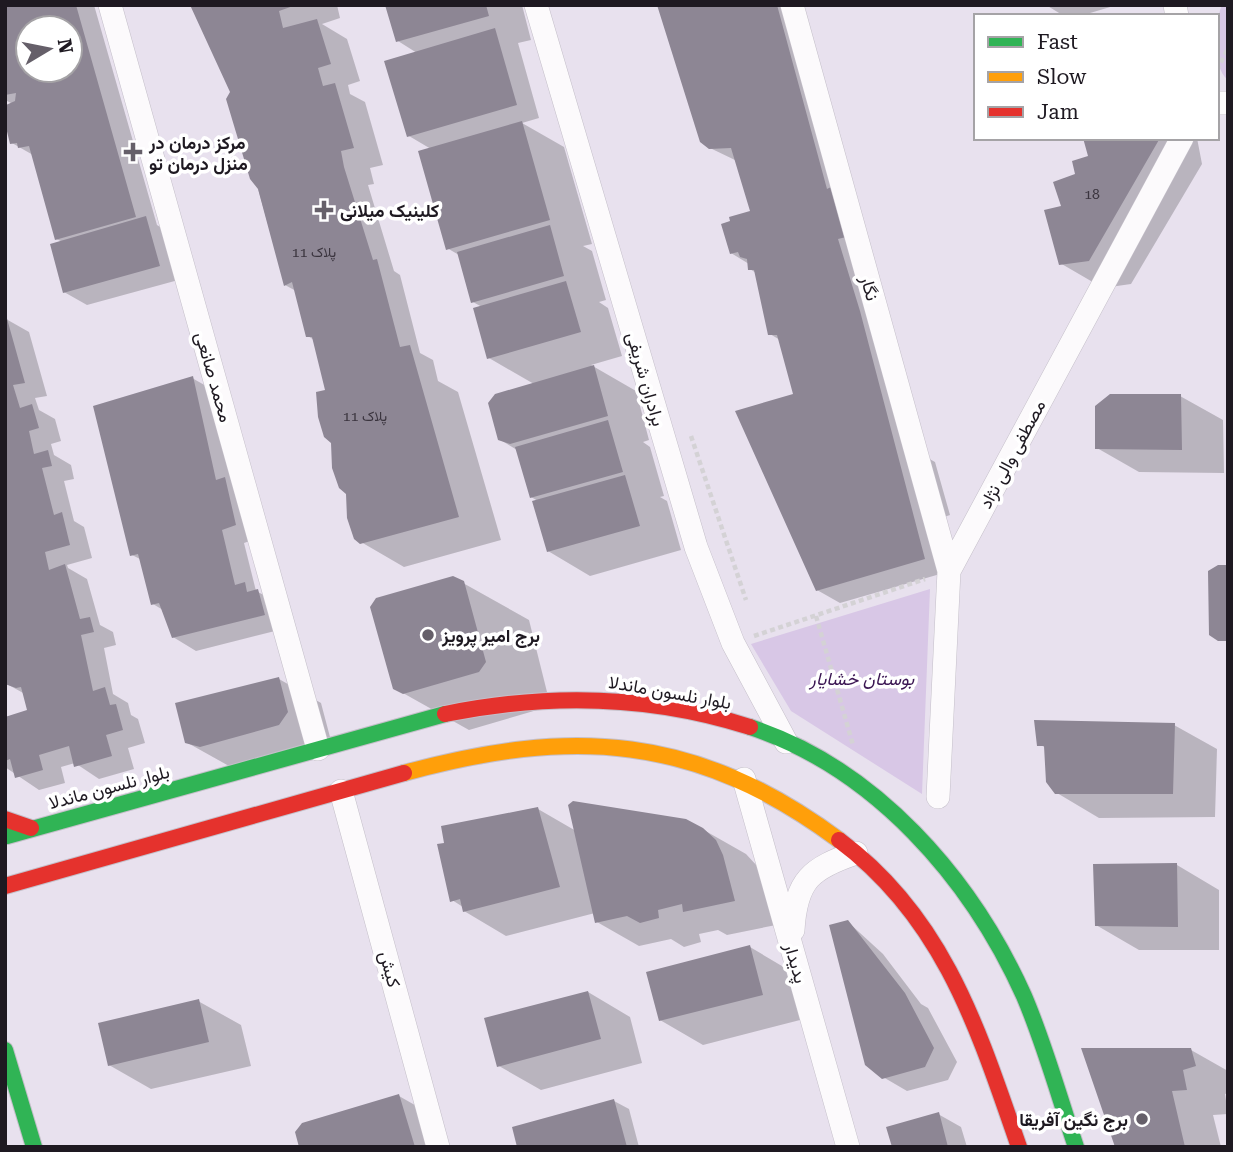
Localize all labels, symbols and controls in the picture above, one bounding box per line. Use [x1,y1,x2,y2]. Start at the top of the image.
north arrow [14,14,84,84]
legend [974,14,1219,140]
text: Fast [1037,30,1078,54]
text: N [53,37,78,56]
text: Slow [1037,65,1087,89]
text: Jam [1037,100,1079,124]
place label: مرکز درمان در منزل درمان تو [148,132,248,175]
marker: مرکز درمان در منزل درمان تو [123,142,143,162]
house number: 18 [1084,186,1100,202]
marker: کلینیک میلانی [314,200,334,220]
place label: کلینیک میلانی [340,200,439,222]
house number: پلاک 11 [292,244,336,262]
street label: نگار [855,272,884,303]
street label: محمد صانعی [190,329,237,425]
street label: برادران شریفی [622,329,669,429]
street label: مصطفی والی نژاد [975,396,1050,512]
house number: پلاک 11 [343,408,387,426]
place label: برج امیر پرویز [441,625,540,648]
marker: برج امیر پرویز [420,627,436,643]
park label: بوستان خشایار [809,668,915,690]
street label: بلوار نلسون ماندلا [607,671,733,714]
street label: بلوار نلسون ماندلا [46,761,172,814]
street label: پدیدار [778,940,812,986]
street label: کیش [374,949,405,990]
place label: برج نگین آفریقا [1019,1109,1128,1132]
marker: برج نگین آفریقا [1134,1111,1150,1127]

